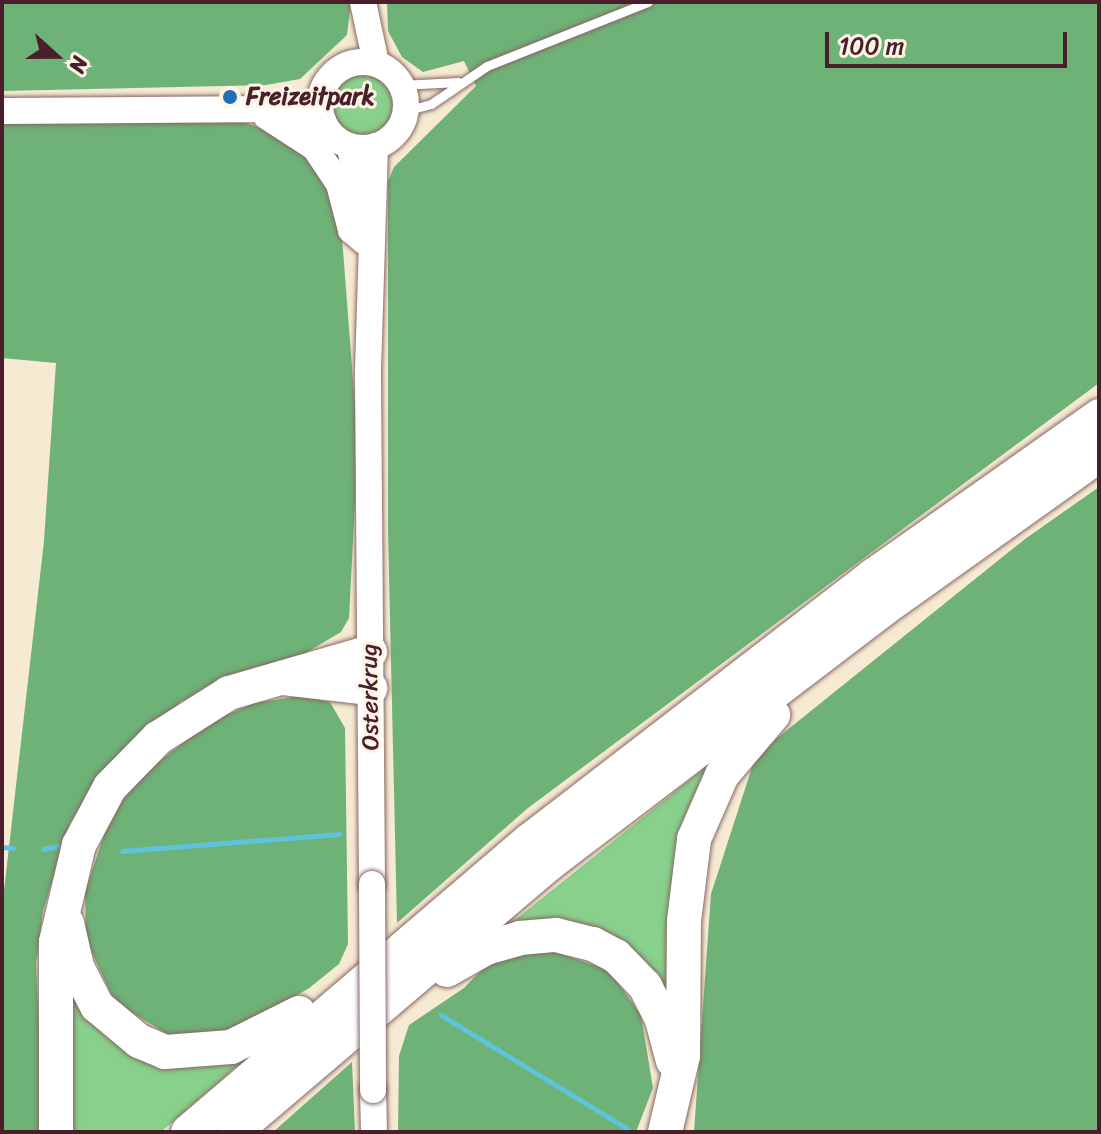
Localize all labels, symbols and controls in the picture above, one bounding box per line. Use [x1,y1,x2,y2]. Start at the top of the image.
north arrow [16,16,96,96]
scale bar [829,16,1071,66]
text: 100 m [839,25,904,67]
text: N [58,51,100,79]
place label: Freizeitpark [246,83,374,111]
marker: Freizeitpark [221,88,239,106]
street label: Osterkrug [355,643,385,751]

